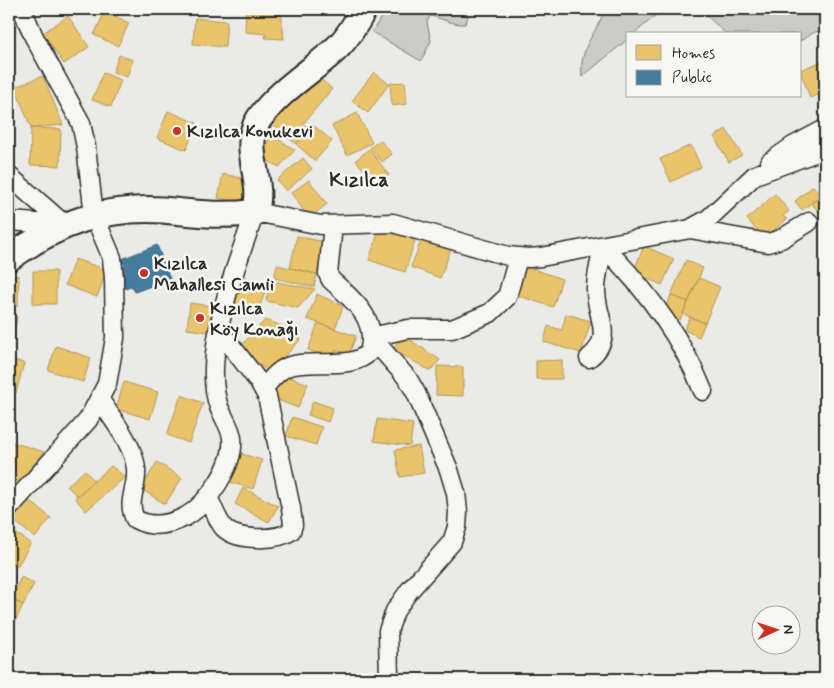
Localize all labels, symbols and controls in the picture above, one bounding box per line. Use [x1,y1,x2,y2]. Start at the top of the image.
legend [626,32,802,98]
text: Homes [672,44,715,64]
text: Public [672,68,712,88]
place label: Kızılca Konukevi [187,120,313,144]
marker: Kızılca Konukevi [171,125,183,137]
district label: Kızılca [329,167,389,194]
place label: Kızılca Mahallesi Camii [154,252,274,297]
marker: Kızılca Mahallesi Camii [138,267,150,279]
place label: Kızılca Köy Konağı [210,297,299,342]
marker: Kızılca Köy Konağı [194,312,206,324]
north arrow [752,606,802,656]
text: N [779,624,797,635]

